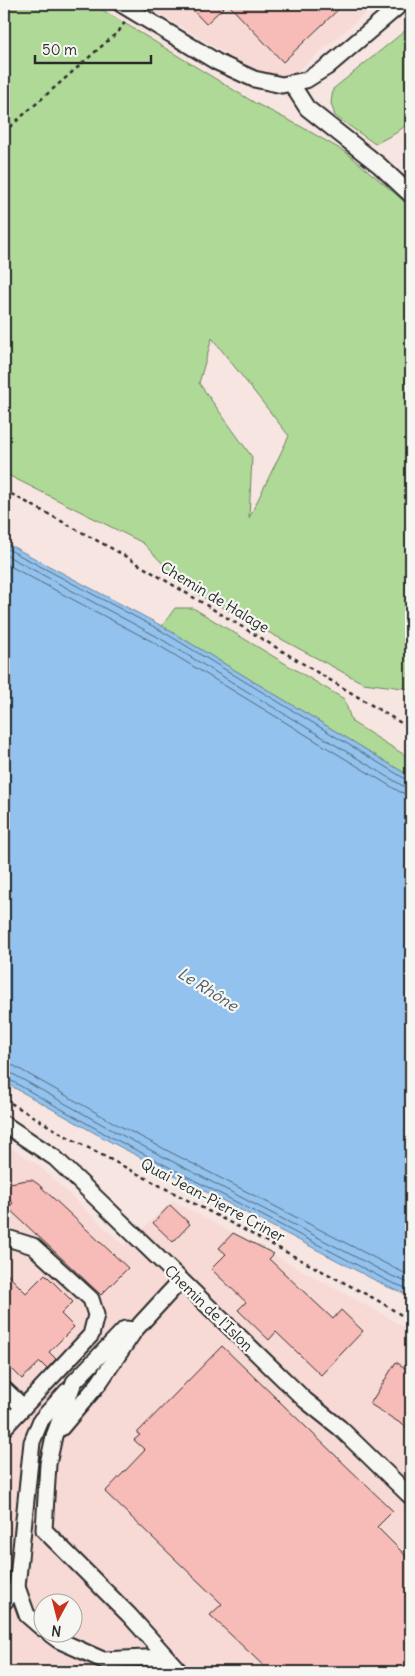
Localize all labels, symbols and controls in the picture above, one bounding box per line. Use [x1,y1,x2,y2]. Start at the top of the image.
scale bar [35,32,151,64]
text: 50 m [42,40,77,59]
street label: Chemin de Halage [157,557,273,637]
water label: Le Rhône [174,963,243,1016]
street label: Quai Jean-Pierre Criner [138,1154,288,1246]
street label: Chemin de l'Islon [161,1261,257,1355]
north arrow [32,1594,82,1644]
text: N [51,1621,62,1640]

